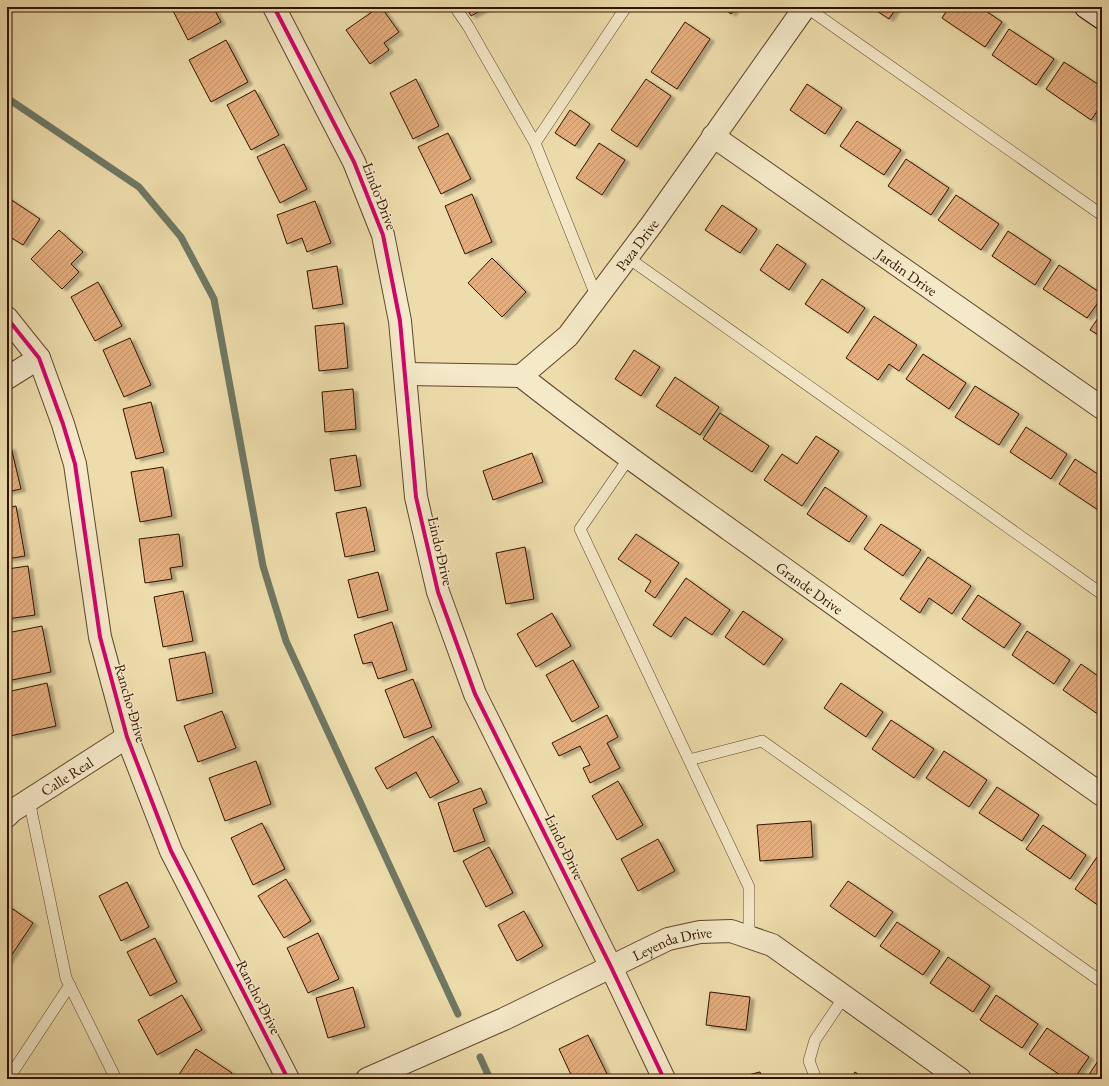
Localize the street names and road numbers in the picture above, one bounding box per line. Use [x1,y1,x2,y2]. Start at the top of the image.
street label: Lindo Drive [359,160,402,232]
street label: Paza Drive [611,215,662,274]
street label: Jardin Drive [871,243,942,300]
street label: Lindo Drive [424,515,458,588]
street label: Grande Drive [772,557,847,618]
street label: Rancho Drive [111,661,151,745]
street label: Calle Real [37,752,97,800]
street label: Lindo Drive [541,811,589,883]
street label: Leyenda Drive [629,922,712,964]
street label: Rancho Drive [232,957,286,1037]

